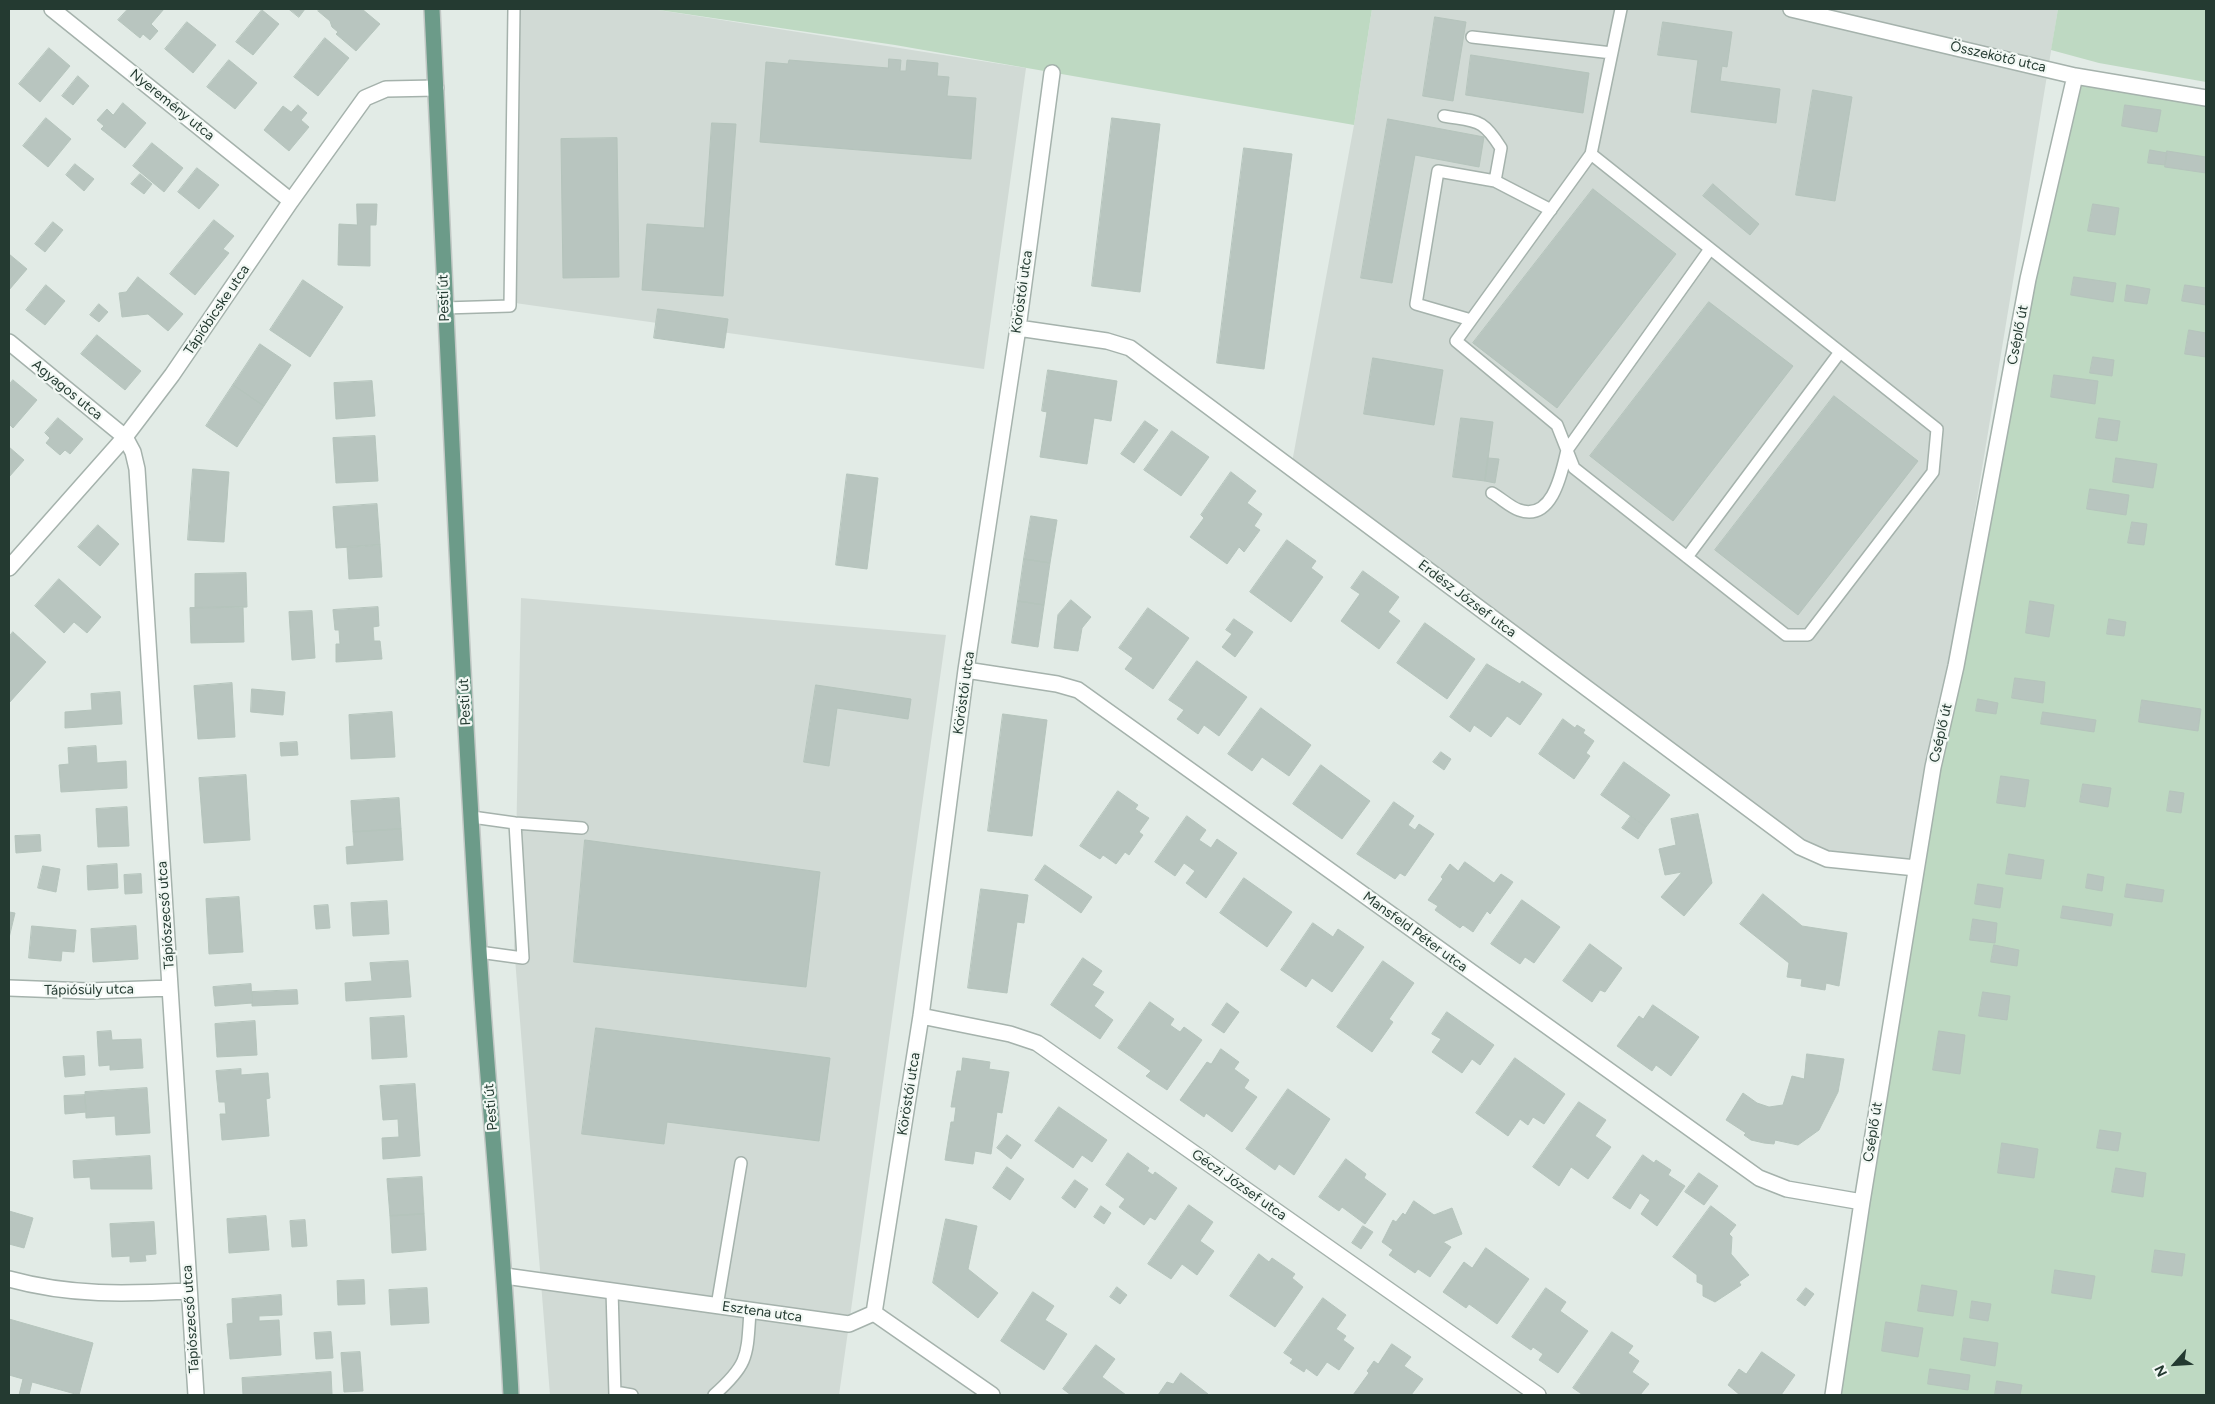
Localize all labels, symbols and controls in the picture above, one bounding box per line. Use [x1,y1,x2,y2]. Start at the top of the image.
street label: Összekötő utca [1948,38,2048,76]
street label: Nyeremény utca [126,66,218,144]
street label: Köröstói utca [1008,249,1036,335]
street label: Tápióbicske utca [181,262,253,358]
street label: Pesti út [435,274,453,322]
street label: Cséplő út [2004,304,2032,366]
street label: Agyagos utca [28,356,106,424]
street label: Erdész József utca [1415,557,1519,641]
street label: Köröstói utca [950,650,978,736]
street label: Pesti út [455,678,475,726]
street label: Cséplő út [1926,702,1956,764]
street label: Tápiószecső utca [154,860,178,970]
street label: Mansfeld Péter utca [1359,888,1471,976]
street label: Tápiósüly utca [44,981,134,999]
street label: Köröstói utca [894,1051,924,1137]
street label: Pesti út [481,1083,501,1131]
street label: Cséplő út [1860,1101,1886,1163]
street label: Géczi József utca [1188,1146,1290,1224]
street label: Tápiószecső utca [179,1264,203,1374]
street label: Esztena utca [721,1298,803,1326]
north arrow [2150,1339,2200,1389]
text: N [2151,1362,2171,1379]

